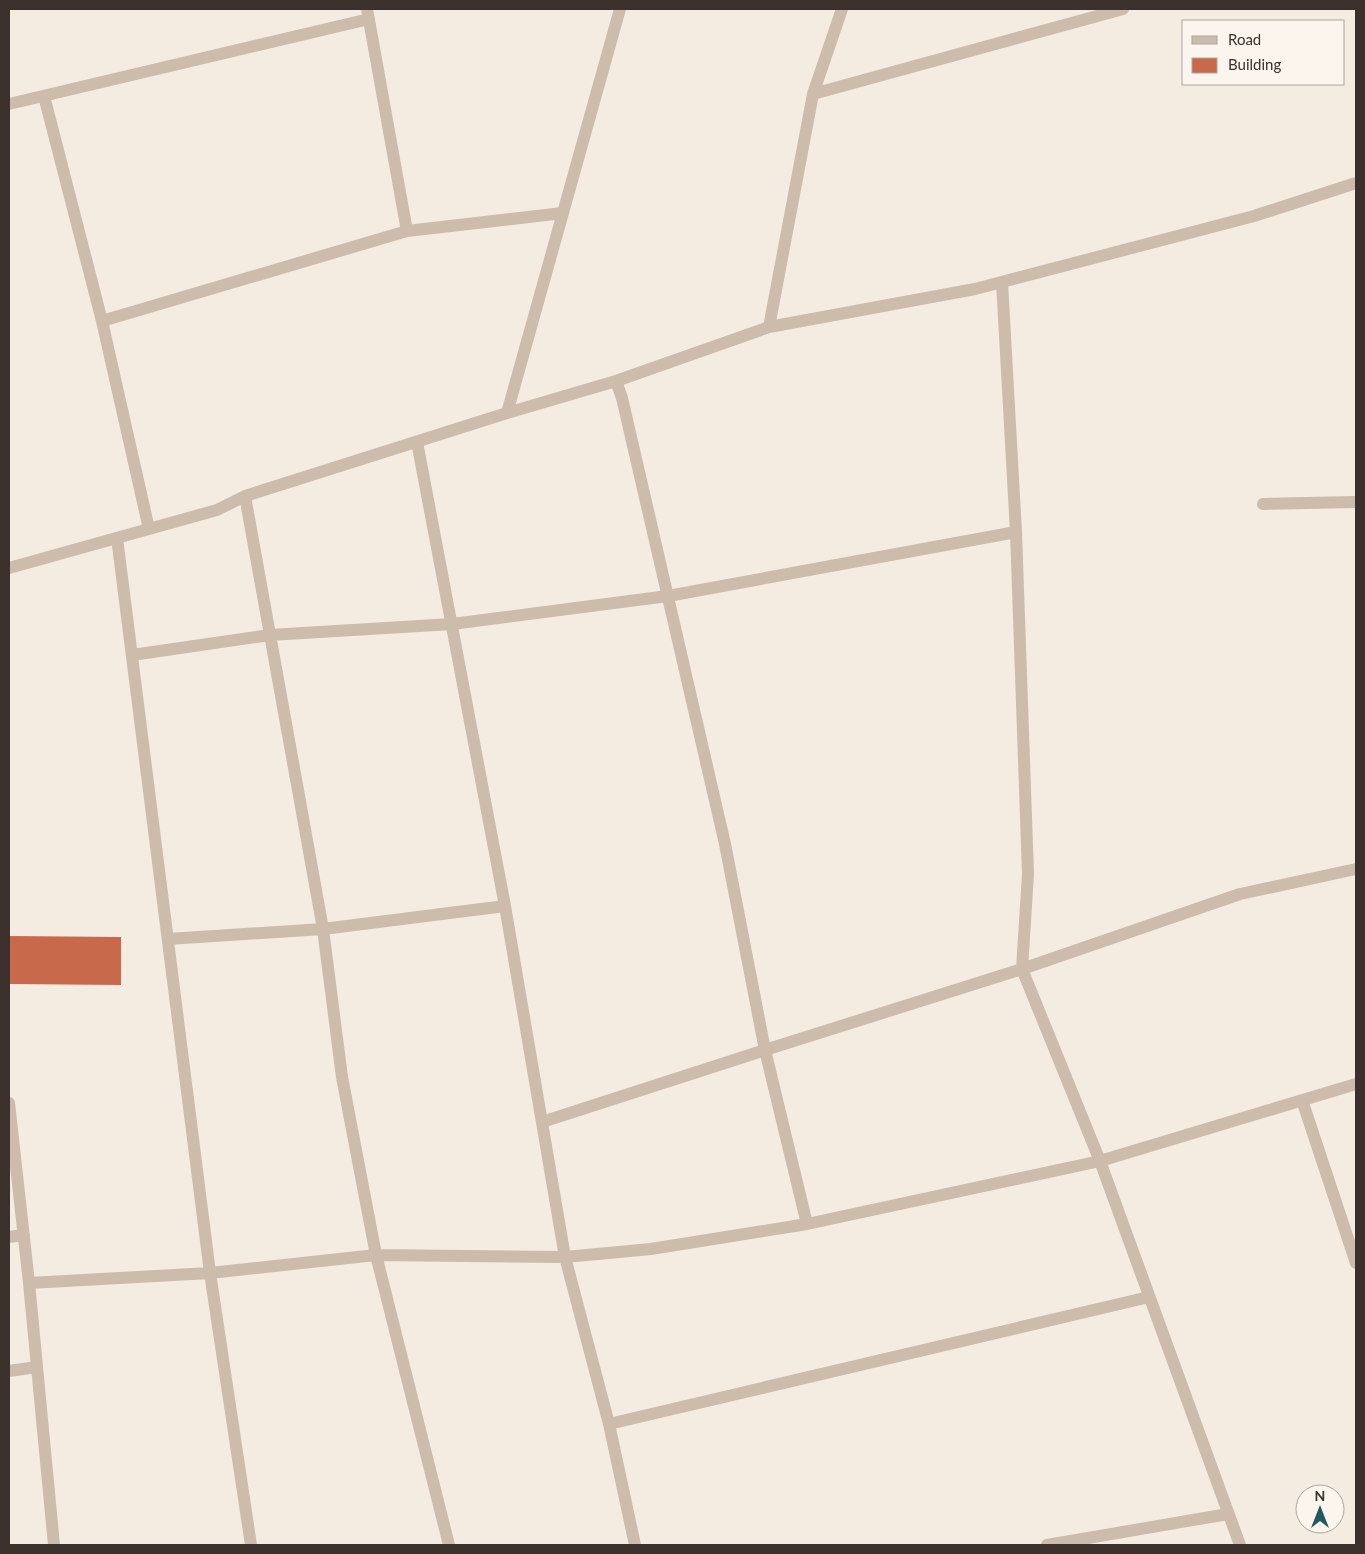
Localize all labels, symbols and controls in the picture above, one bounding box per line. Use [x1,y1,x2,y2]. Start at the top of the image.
legend [1182,20,1345,85]
text: Road [1228,30,1261,48]
text: Building [1228,55,1281,73]
north arrow [1295,1484,1345,1534]
text: N [1315,1487,1325,1504]

